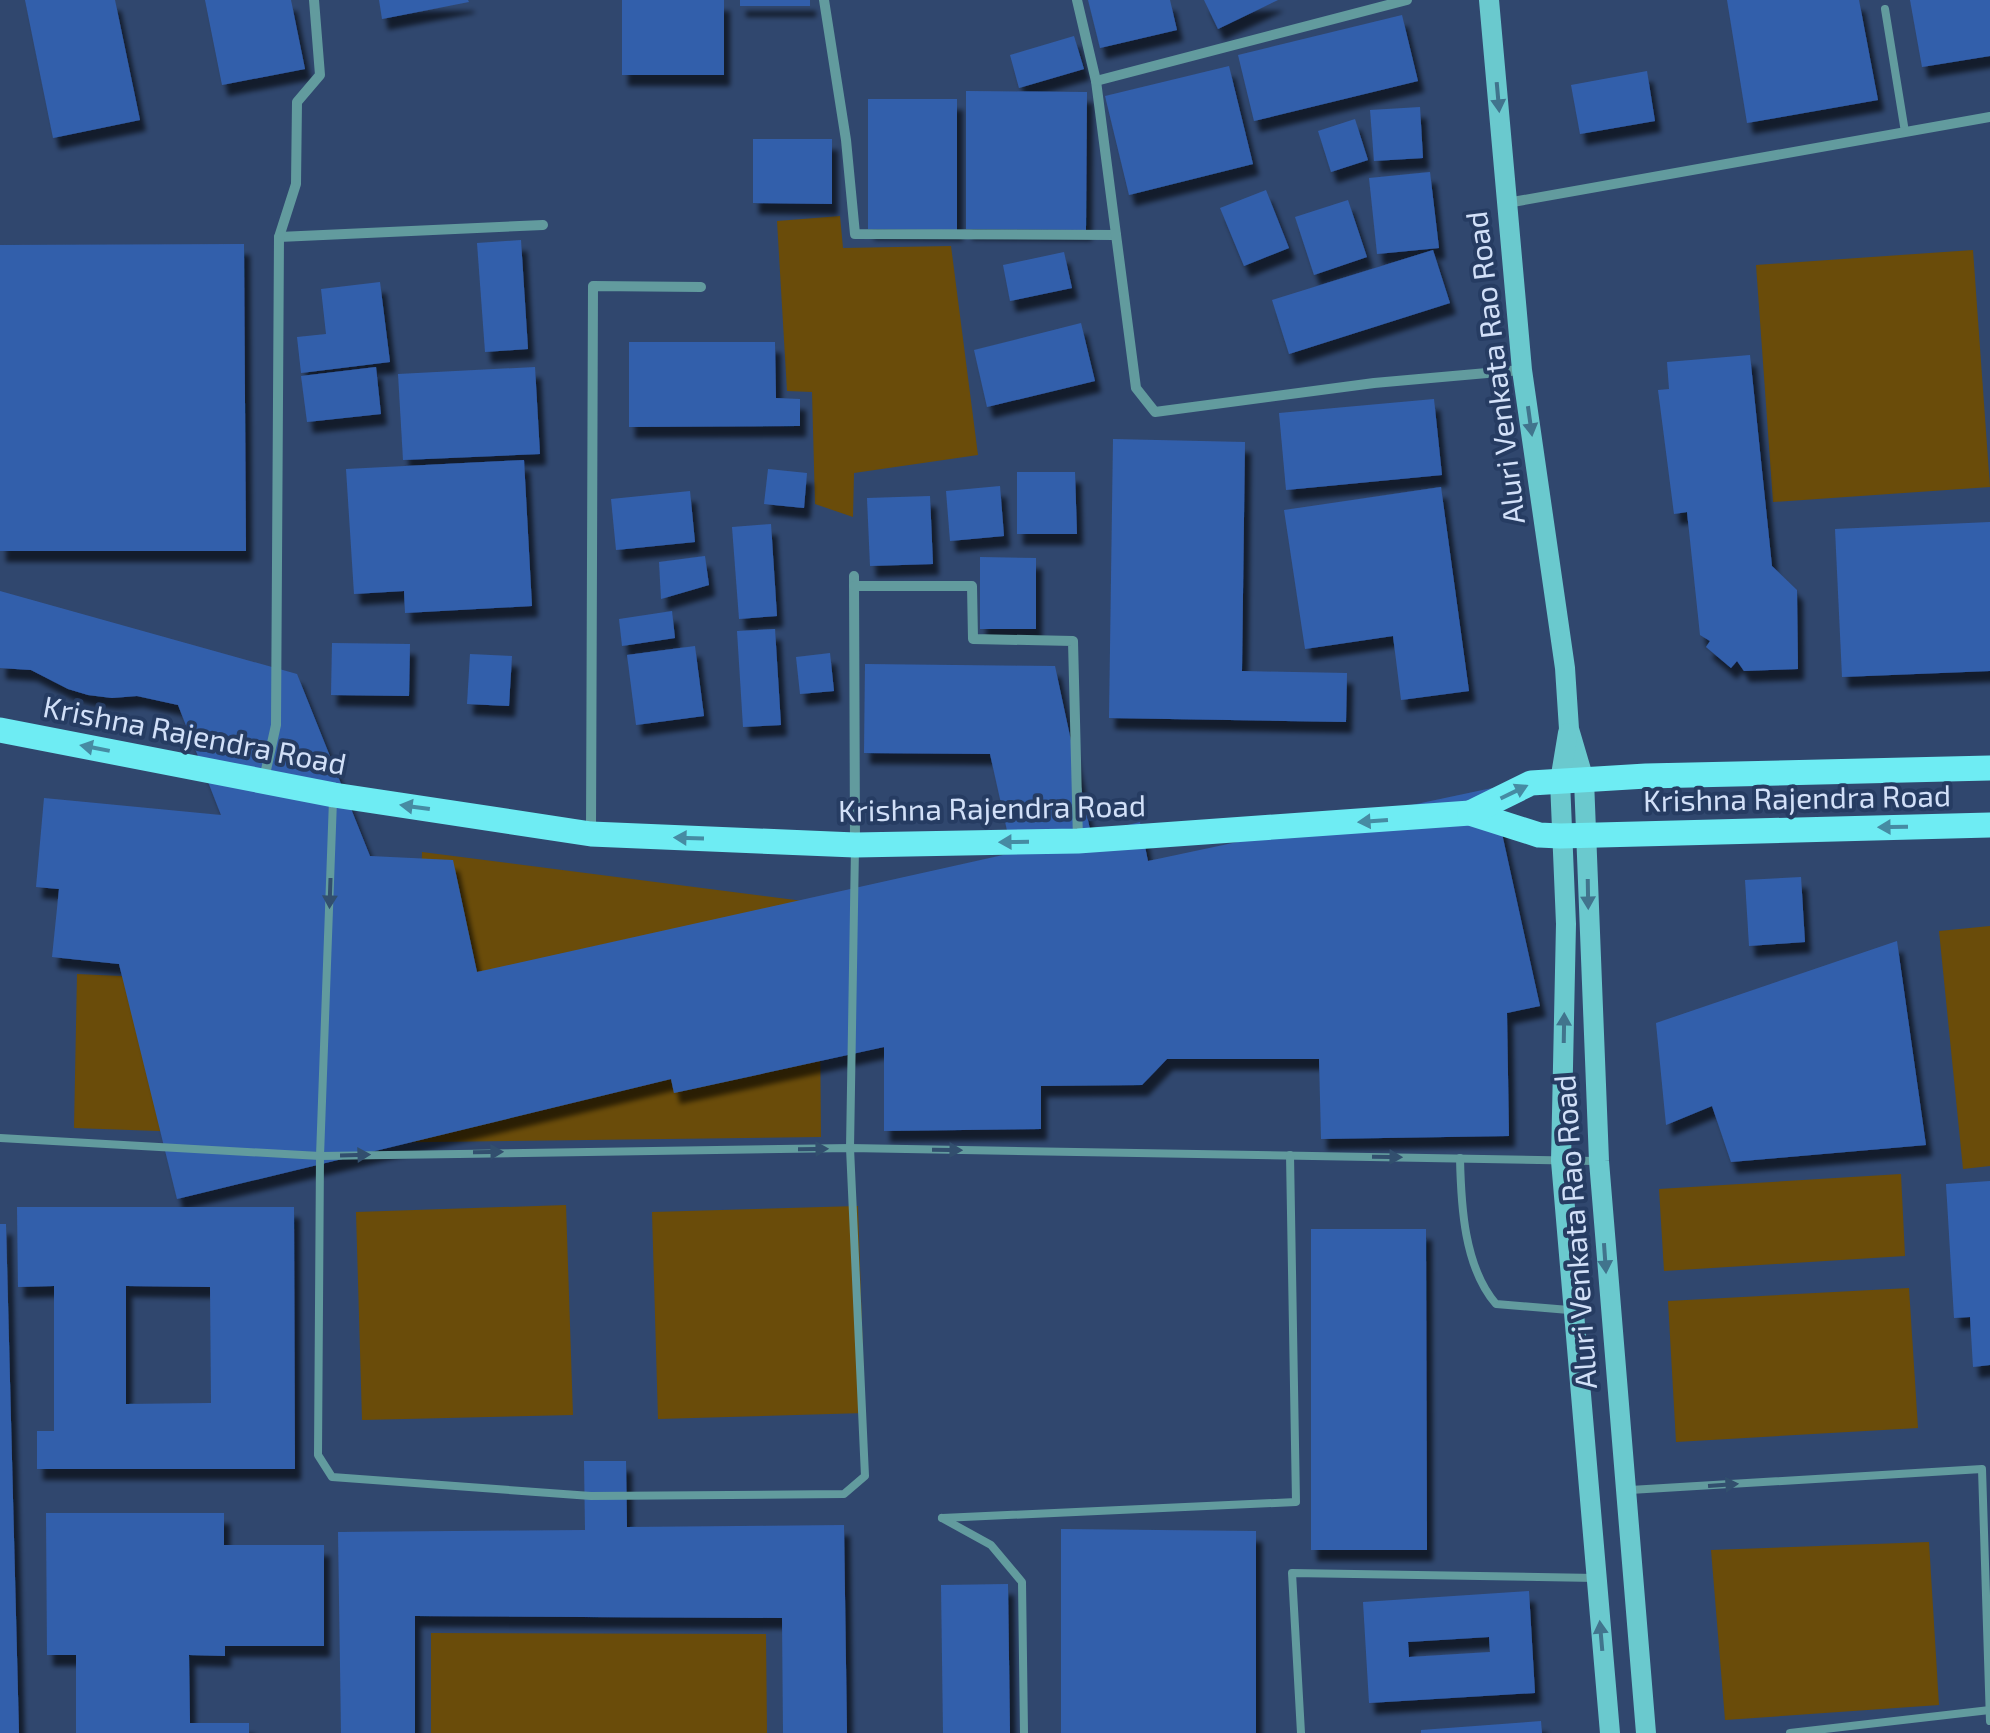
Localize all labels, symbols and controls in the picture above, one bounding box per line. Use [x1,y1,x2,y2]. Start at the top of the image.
one-way arrow [1490,82,1506,114]
street label: Aluri Venkata Rao Road [1457,210,1531,526]
one-way arrow [1522,405,1538,437]
street label: Krishna Rajendra Road [40,687,350,781]
one-way arrow [79,740,111,755]
street label: Krishna Rajendra Road [1643,776,1951,818]
one-way arrow [1499,784,1528,801]
street label: Krishna Rajendra Road [838,786,1146,828]
one-way arrow [398,799,430,815]
one-way arrow [1357,813,1389,829]
one-way arrow [1876,819,1908,835]
one-way arrow [673,830,705,846]
one-way arrow [998,835,1030,851]
one-way arrow [321,877,337,909]
one-way arrow [1581,878,1597,910]
one-way arrow [1556,1012,1572,1044]
street label: Aluri Venkata Rao Road [1545,1074,1603,1390]
one-way arrow [798,1140,830,1156]
one-way arrow [932,1142,964,1158]
one-way arrow [473,1144,505,1160]
one-way arrow [340,1146,372,1162]
one-way arrow [1372,1149,1404,1165]
one-way arrow [1598,1242,1614,1274]
one-way arrow [1707,1477,1739,1493]
one-way arrow [1593,1619,1609,1651]

